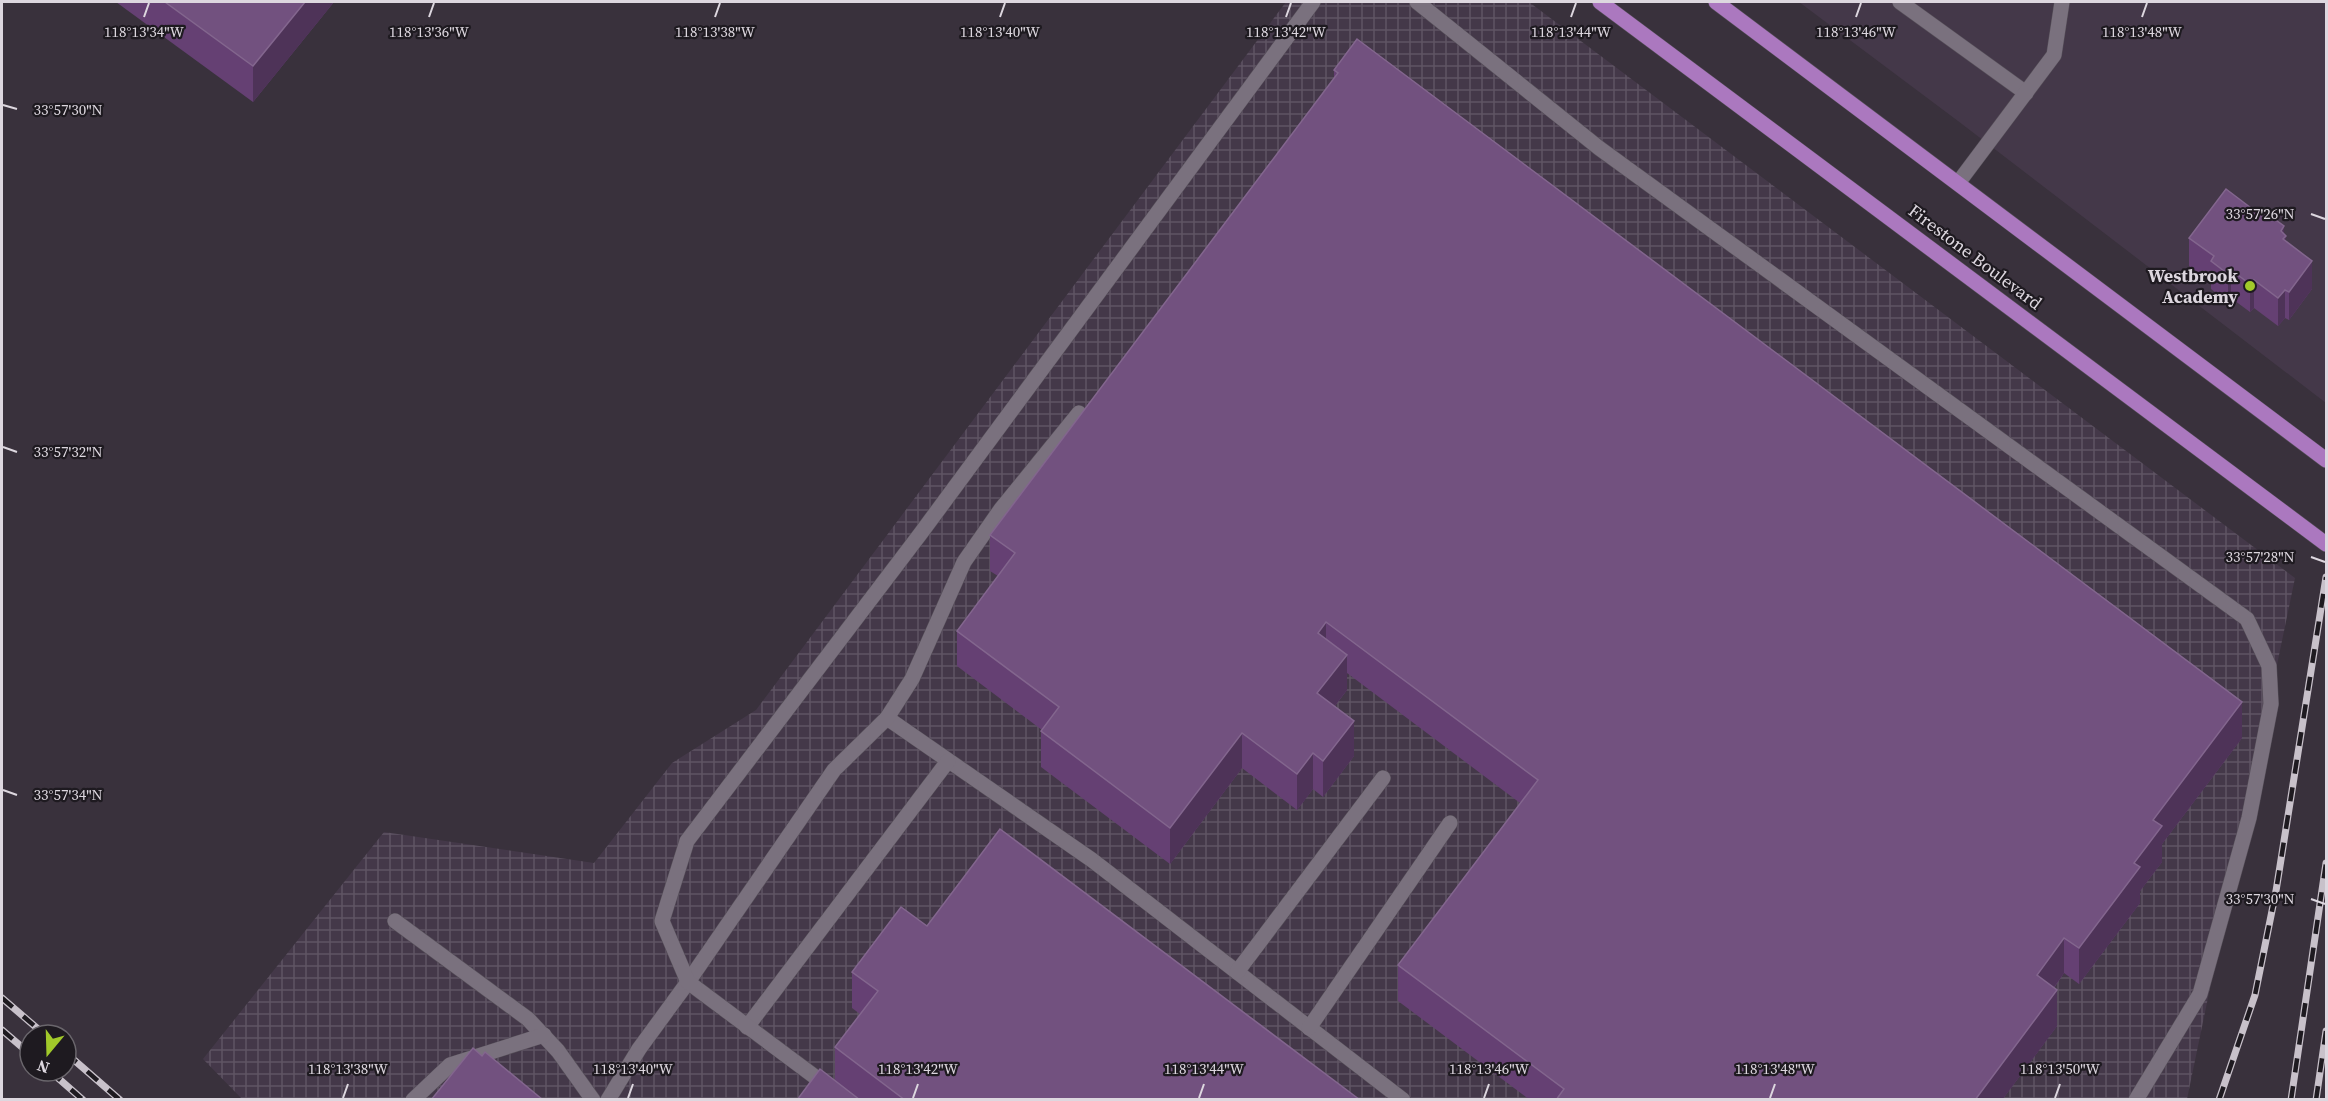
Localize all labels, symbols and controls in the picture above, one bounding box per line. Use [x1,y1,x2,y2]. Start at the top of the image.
text: 118°13'34"W [104,21,185,42]
text: 118°13'36"W [389,21,470,42]
text: 118°13'38"W [675,21,756,42]
text: 118°13'40"W [960,21,1041,42]
text: 118°13'42"W [1246,21,1327,42]
text: 118°13'44"W [1531,21,1612,42]
text: 118°13'46"W [1816,21,1897,42]
text: 118°13'48"W [2102,21,2183,42]
text: 33°57'30"N [33,99,103,120]
street label: Firestone Boulevard [1903,198,2047,315]
text: 33°57'26"N [2225,203,2295,224]
place label: Westbrook Academy [2148,263,2238,309]
marker: Westbrook Academy [2243,279,2257,293]
text: 33°57'32"N [33,441,103,462]
text: 33°57'28"N [2225,546,2295,567]
text: 33°57'34"N [33,784,103,805]
text: 33°57'30"N [2225,888,2295,909]
north arrow [18,1023,78,1083]
text: N [34,1055,52,1079]
text: 118°13'38"W [308,1058,389,1079]
text: 118°13'40"W [593,1058,674,1079]
text: 118°13'42"W [878,1058,959,1079]
text: 118°13'44"W [1164,1058,1245,1079]
text: 118°13'46"W [1449,1058,1530,1079]
text: 118°13'48"W [1735,1058,1816,1079]
text: 118°13'50"W [2020,1058,2101,1079]

